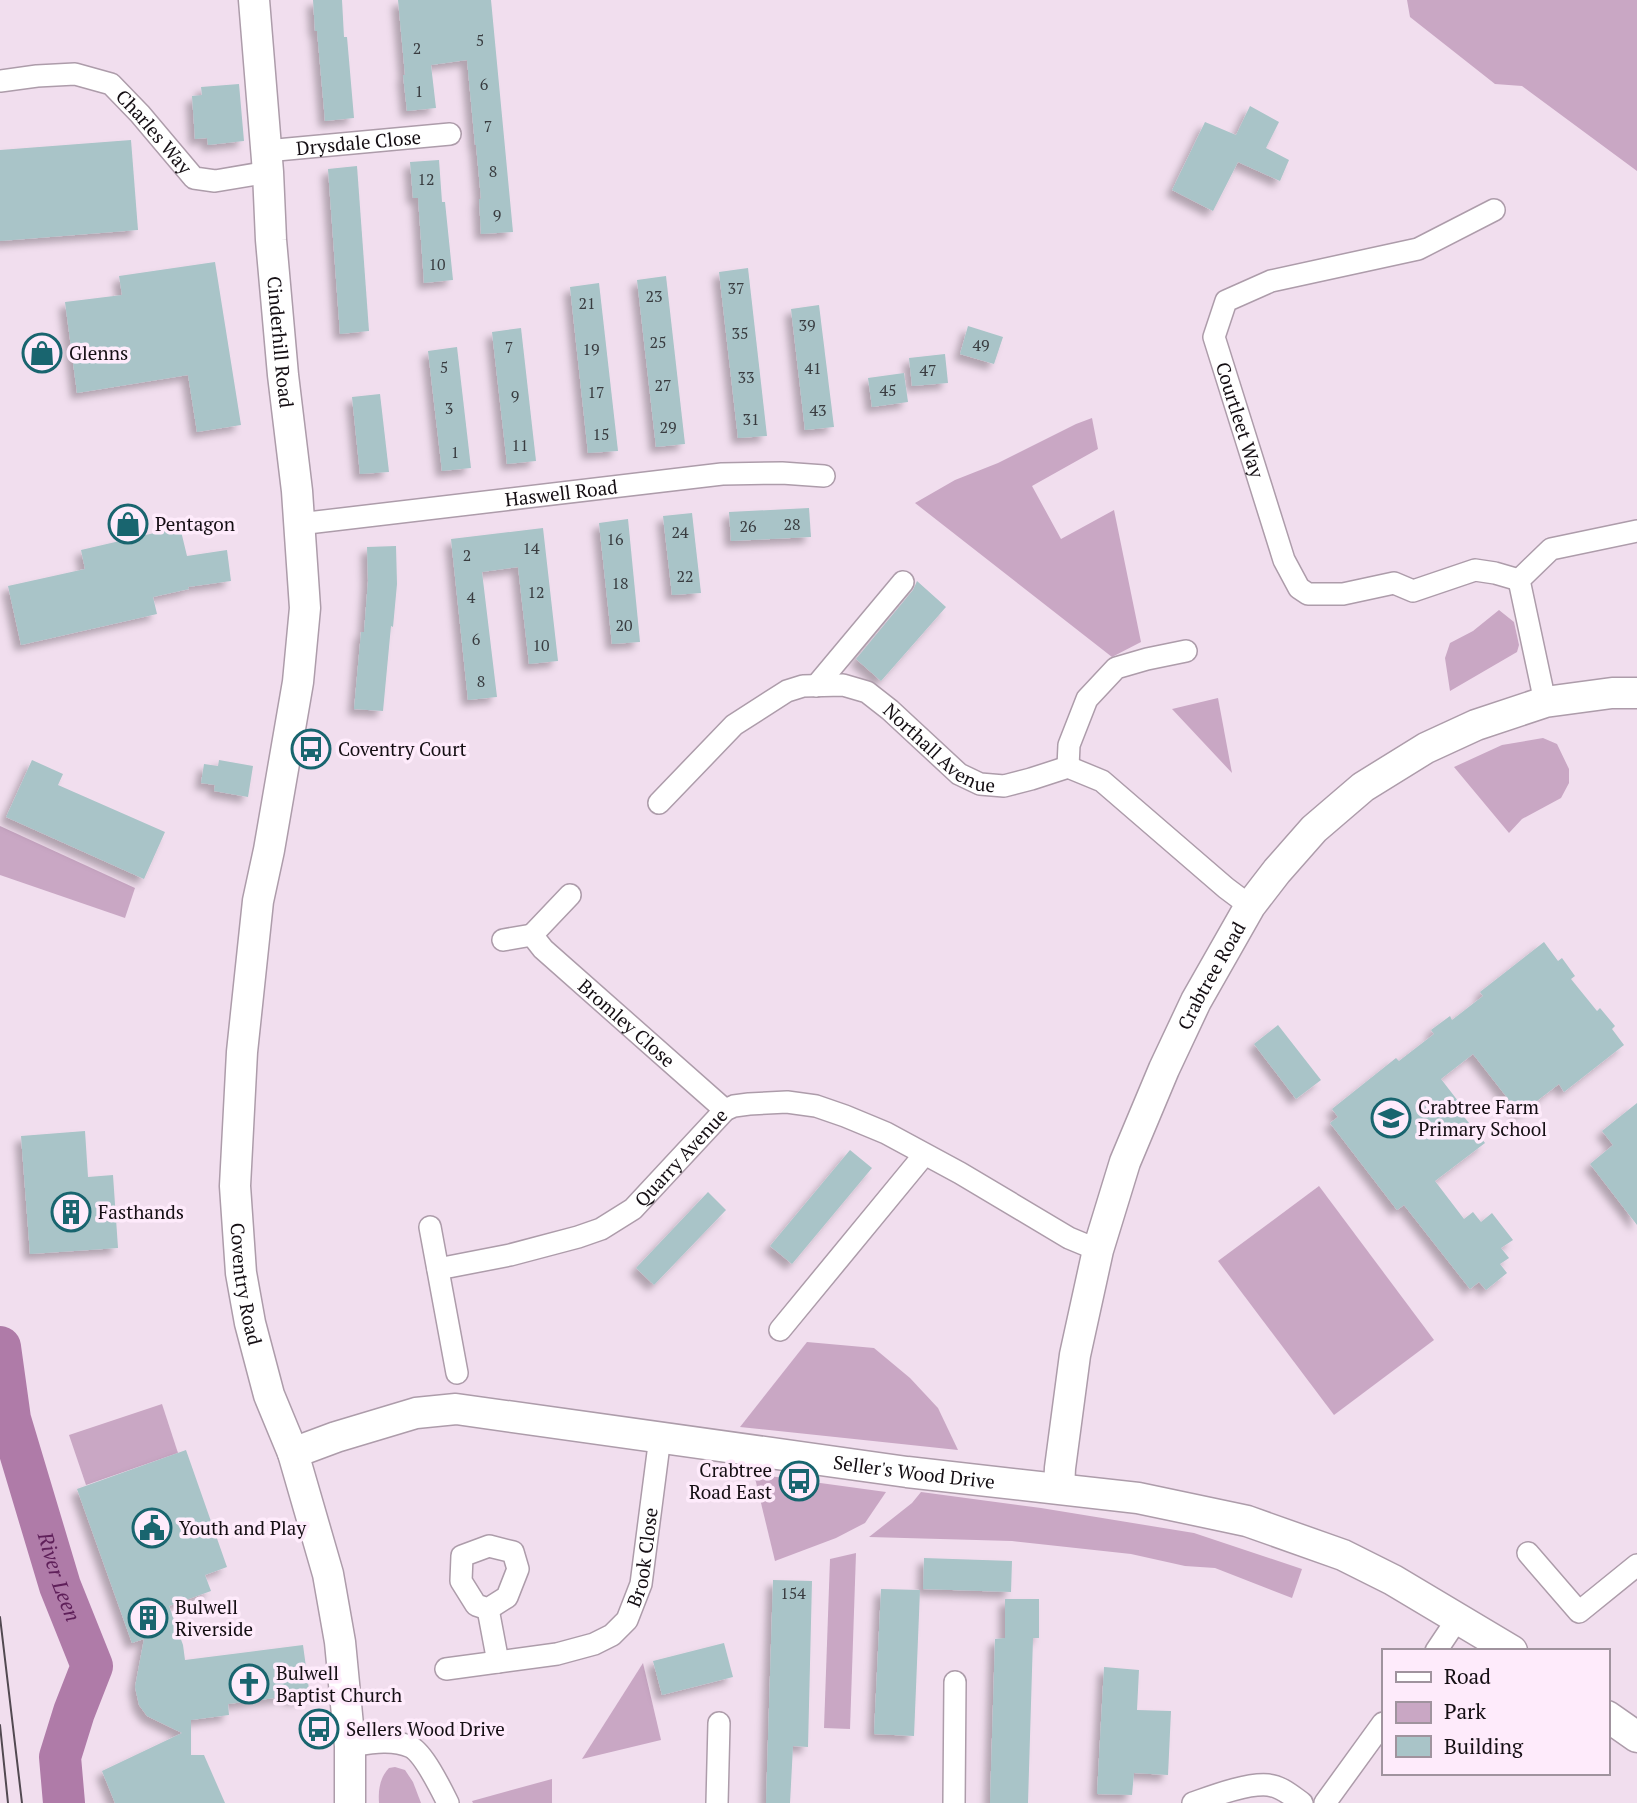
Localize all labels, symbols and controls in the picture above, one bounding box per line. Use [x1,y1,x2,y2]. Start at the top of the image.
house number: 5 [476,29,484,51]
house number: 2 [413,37,421,59]
house number: 6 [480,73,489,95]
house number: 1 [415,80,423,102]
street label: Charles Way [111,84,198,179]
house number: 7 [484,115,492,137]
street label: Drysdale Close [295,124,422,160]
house number: 8 [489,160,497,182]
house number: 12 [417,168,435,190]
house number: 9 [493,204,501,226]
house number: 10 [428,253,446,275]
street label: Cinderhill Road [262,275,300,410]
house number: 37 [727,277,745,299]
house number: 23 [645,285,663,307]
house number: 21 [578,292,596,314]
house number: 39 [798,314,816,336]
house number: 35 [731,322,749,344]
house number: 25 [649,331,667,353]
shop icon: Glenns [21,332,63,374]
house number: 49 [972,334,990,356]
house number: 7 [505,336,513,358]
house number: 19 [582,338,600,360]
place label: Glenns [69,340,128,365]
house number: 5 [440,356,448,378]
house number: 41 [804,357,822,379]
house number: 47 [919,359,937,381]
street label: Courtleet Way [1211,359,1271,481]
house number: 33 [737,366,755,388]
house number: 27 [654,374,672,396]
house number: 45 [879,379,897,401]
house number: 17 [587,381,605,403]
house number: 9 [511,385,519,407]
house number: 3 [445,397,453,419]
house number: 43 [809,399,827,421]
house number: 31 [742,408,760,430]
house number: 29 [659,416,677,438]
house number: 15 [592,423,610,445]
house number: 11 [511,434,529,456]
house number: 1 [451,441,459,463]
street label: Haswell Road [503,473,619,512]
shop icon: Pentagon [107,503,149,545]
place label: Pentagon [155,511,235,536]
house number: 28 [783,513,801,535]
house number: 26 [739,515,757,537]
house number: 24 [671,521,689,543]
house number: 16 [606,528,624,550]
house number: 14 [522,537,540,559]
house number: 2 [463,544,471,566]
house number: 22 [676,565,694,587]
house number: 18 [611,572,629,594]
house number: 12 [527,581,545,603]
house number: 4 [467,586,476,608]
house number: 20 [615,614,633,636]
house number: 6 [472,628,481,650]
house number: 10 [532,634,550,656]
house number: 8 [477,670,485,692]
street label: Northall Avenue [878,697,996,797]
bus stop icon: Coventry Court [290,728,332,770]
place label: Coventry Court [338,736,467,761]
street label: Crabtree Road [1171,916,1251,1034]
street label: Bromley Close [573,973,681,1072]
place label: Crabtree Farm Primary School [1418,1094,1547,1141]
school or university icon: Crabtree Farm Primary School [1370,1097,1412,1139]
street label: Quarry Avenue [629,1103,732,1212]
building icon: Fasthands [50,1191,92,1233]
place label: Fasthands [98,1199,184,1224]
street label: Coventry Road [226,1222,268,1348]
street label: Seller's Wood Drive [832,1449,996,1494]
place label: Crabtree Road East [689,1457,772,1504]
bus stop icon: Crabtree Road East [778,1460,820,1502]
street label: Brook Close [620,1506,663,1610]
public building icon: Youth and Play [131,1507,173,1549]
place label: Youth and Play [179,1515,306,1540]
water label: River Leen [31,1528,88,1626]
house number: 154 [780,1582,806,1604]
place label: Bulwell Riverside [175,1594,253,1641]
building icon: Bulwell Riverside [127,1597,169,1639]
legend [1382,1649,1609,1775]
place label: Bulwell Baptist Church [276,1660,402,1707]
text: Road [1444,1662,1491,1690]
church icon: Bulwell Baptist Church [228,1663,270,1705]
text: Park [1444,1697,1486,1725]
bus stop icon: Sellers Wood Drive [298,1708,340,1750]
place label: Sellers Wood Drive [346,1716,505,1741]
text: Building [1444,1732,1524,1760]

